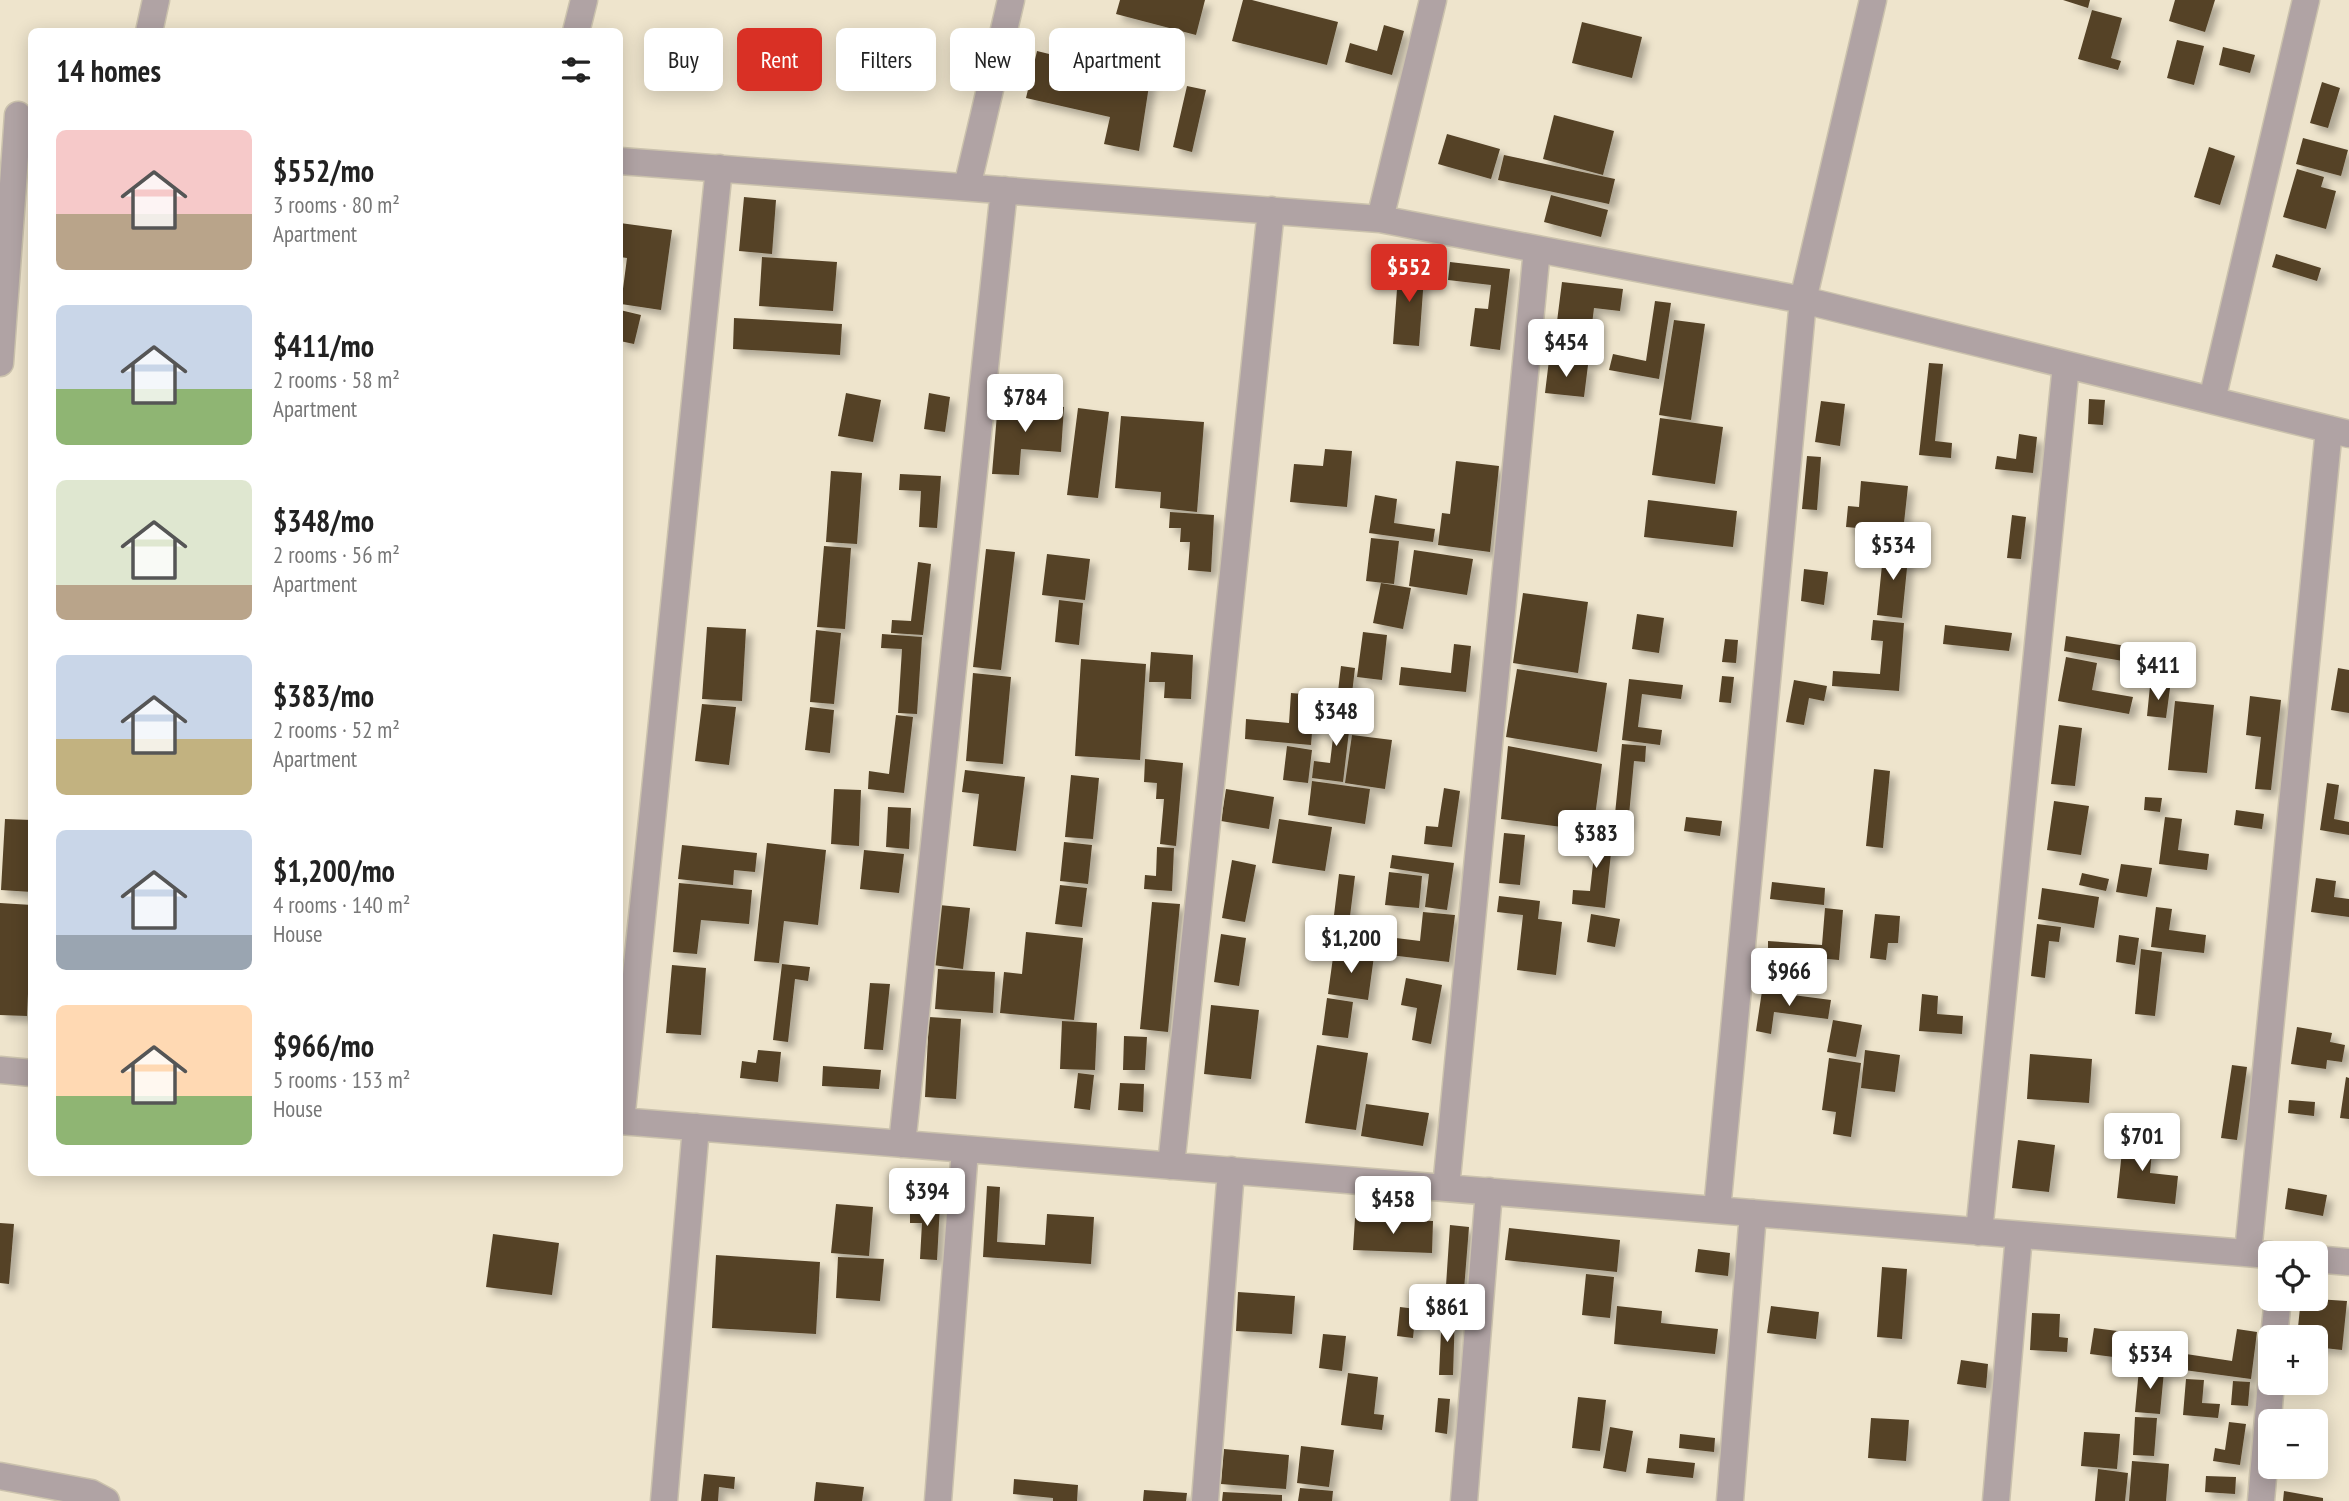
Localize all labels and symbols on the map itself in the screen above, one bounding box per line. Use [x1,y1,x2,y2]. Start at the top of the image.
pin: $552 [1368,244,1450,304]
pin: $454 [1525,320,1607,379]
pin: $784 [984,374,1066,434]
pin: $534 [1852,522,1934,582]
pin: $411 [2117,642,2199,702]
pin: $348 [1295,688,1377,748]
pin: $383 [1555,810,1637,870]
pin: $1,200 [1294,916,1408,975]
pin: $966 [1748,948,1830,1008]
pin: $701 [2101,1114,2183,1173]
pin: $394 [886,1168,968,1228]
pin: $458 [1352,1176,1434,1236]
pin: $861 [1406,1284,1488,1344]
pin: $534 [2109,1332,2191,1391]

